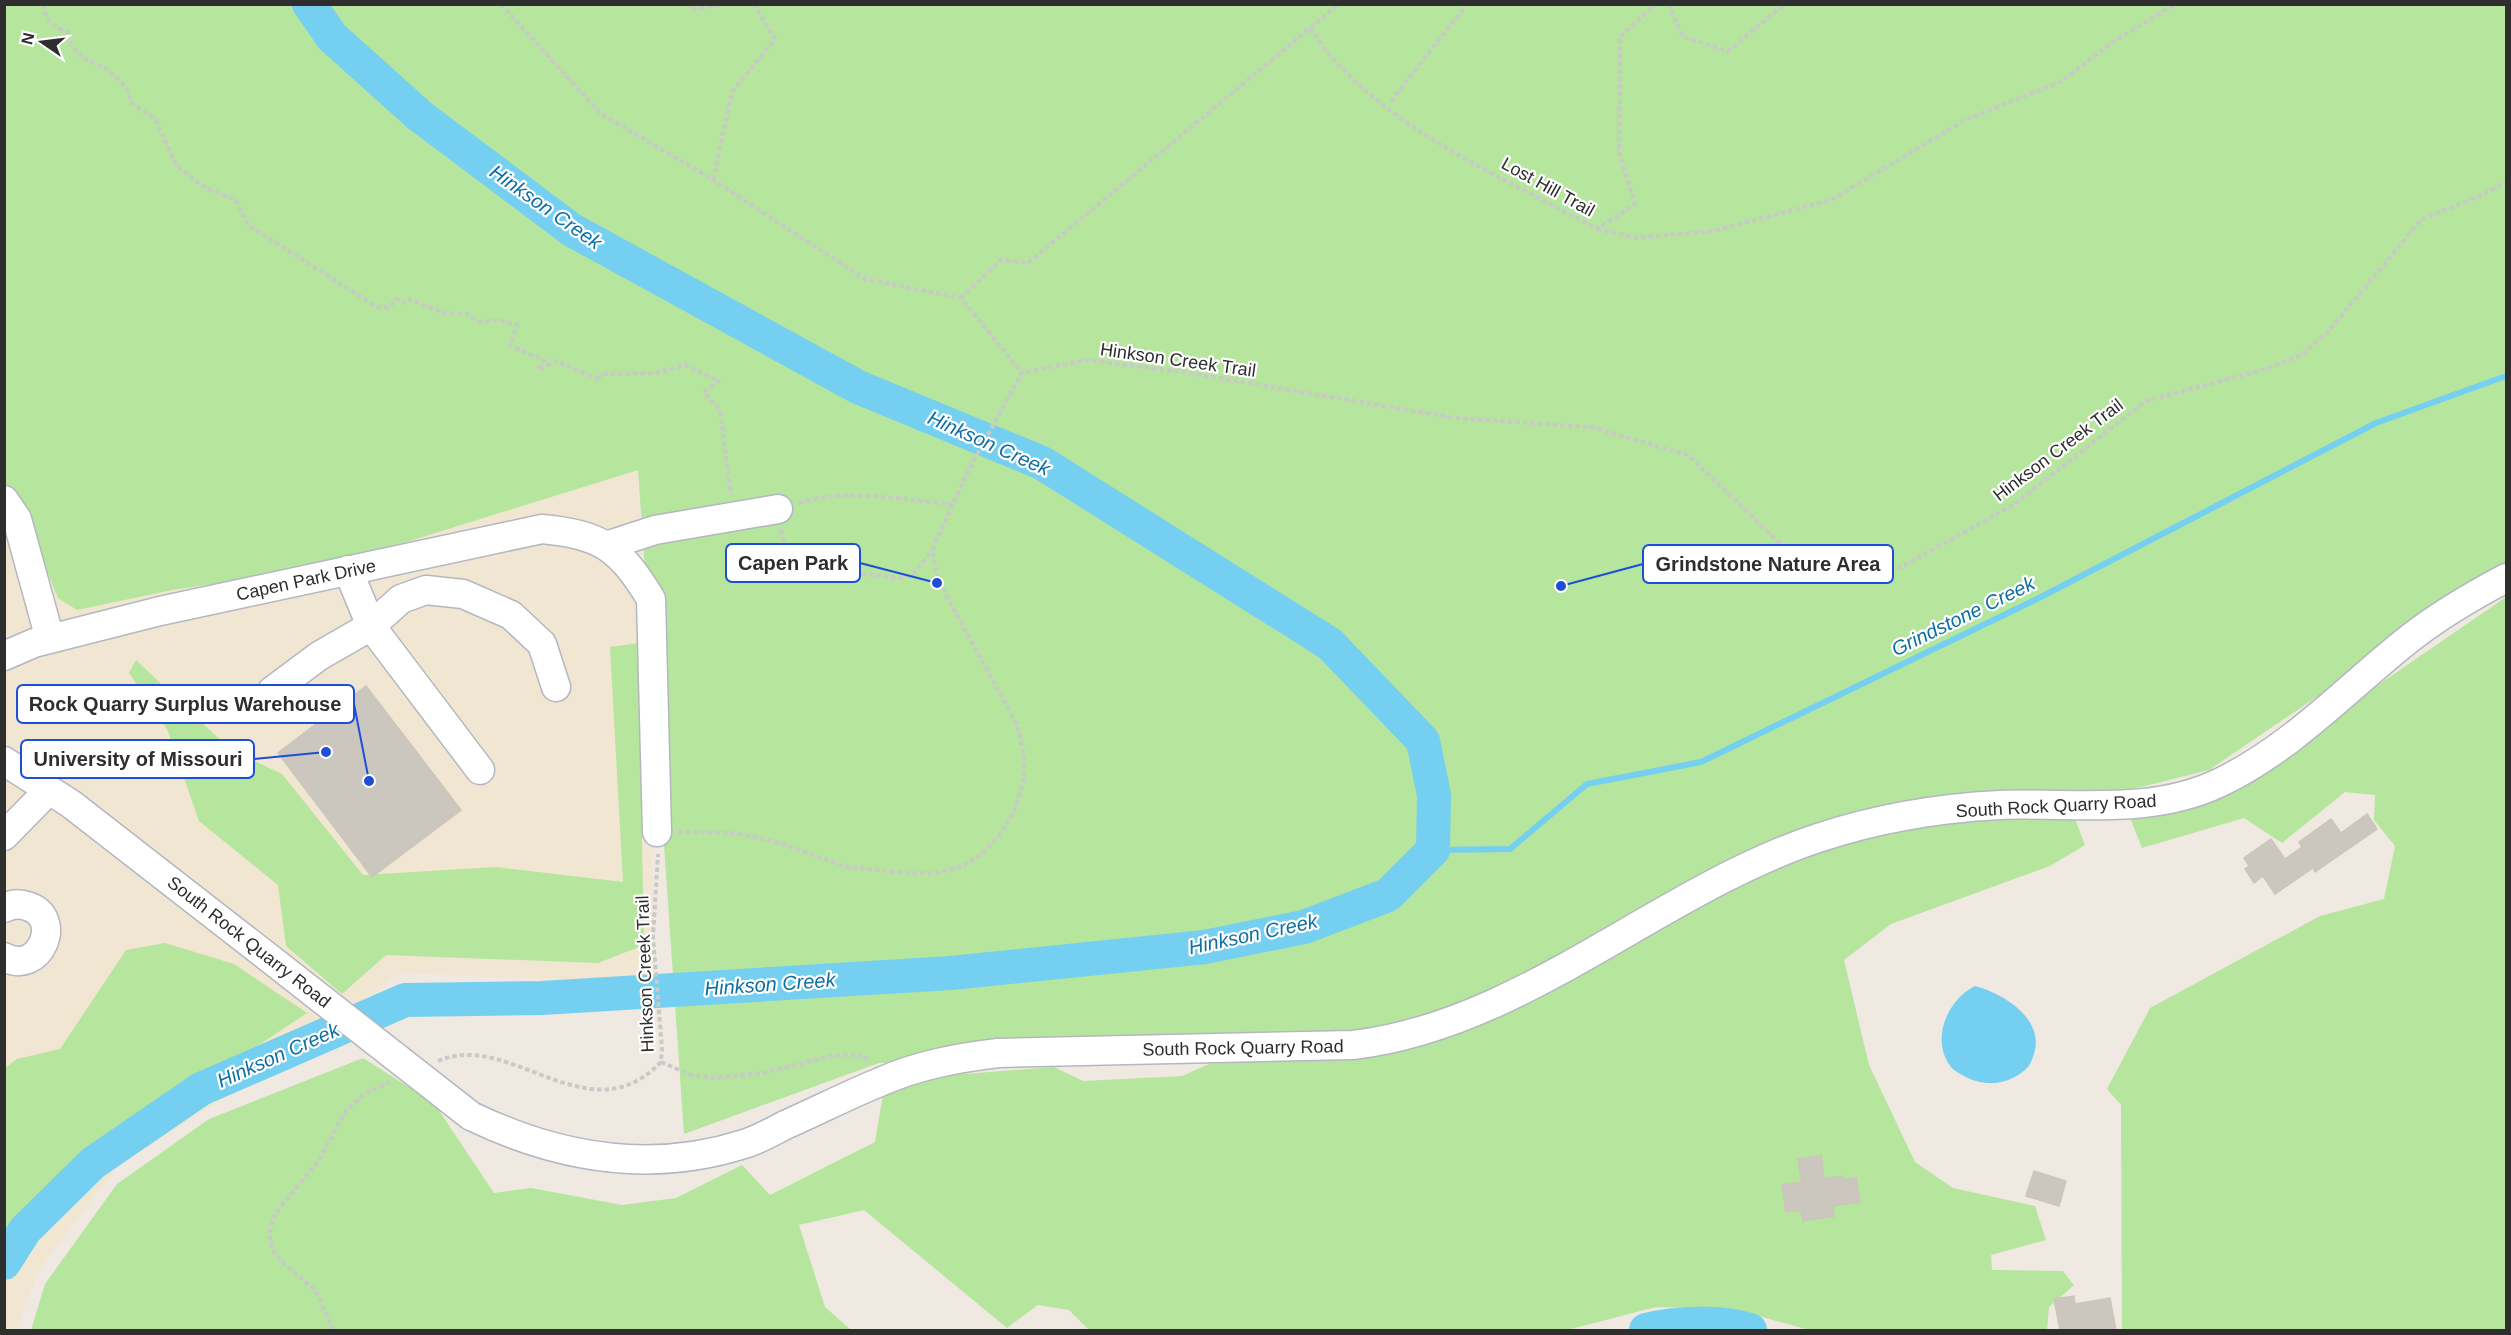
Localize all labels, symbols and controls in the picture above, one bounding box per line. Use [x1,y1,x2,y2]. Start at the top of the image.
north arrow [12,12,72,72]
text: N [18,31,38,46]
street label: Lost Hill Trail [1498,153,1598,221]
water label: Hinkson Creek [486,160,607,254]
street label: Hinkson Creek Trail [1099,339,1257,381]
street label: Hinkson Creek Trail [1989,395,2127,505]
water label: Hinkson Creek [925,406,1054,480]
callout: Capen Park [726,544,860,582]
callout: Grindstone Nature Area [1643,545,1893,583]
text: Capen Park [738,552,849,574]
text: Grindstone Nature Area [1656,553,1881,575]
street label: Capen Park Drive [234,555,378,605]
water label: Grindstone Creek [1888,571,2039,660]
callout: Rock Quarry Surplus Warehouse [17,685,354,723]
text: Rock Quarry Surplus Warehouse [29,693,341,715]
callout: University of Missouri [21,740,254,778]
text: University of Missouri [34,748,242,770]
street label: South Rock Quarry Road [1955,791,2157,821]
street label: South Rock Quarry Road [164,872,334,1012]
street label: Hinkson Creek Trail [632,895,658,1053]
water label: Hinkson Creek [1187,909,1320,958]
water label: Hinkson Creek [704,968,837,1000]
water label: Hinkson Creek [214,1018,343,1092]
street label: South Rock Quarry Road [1142,1036,1344,1060]

